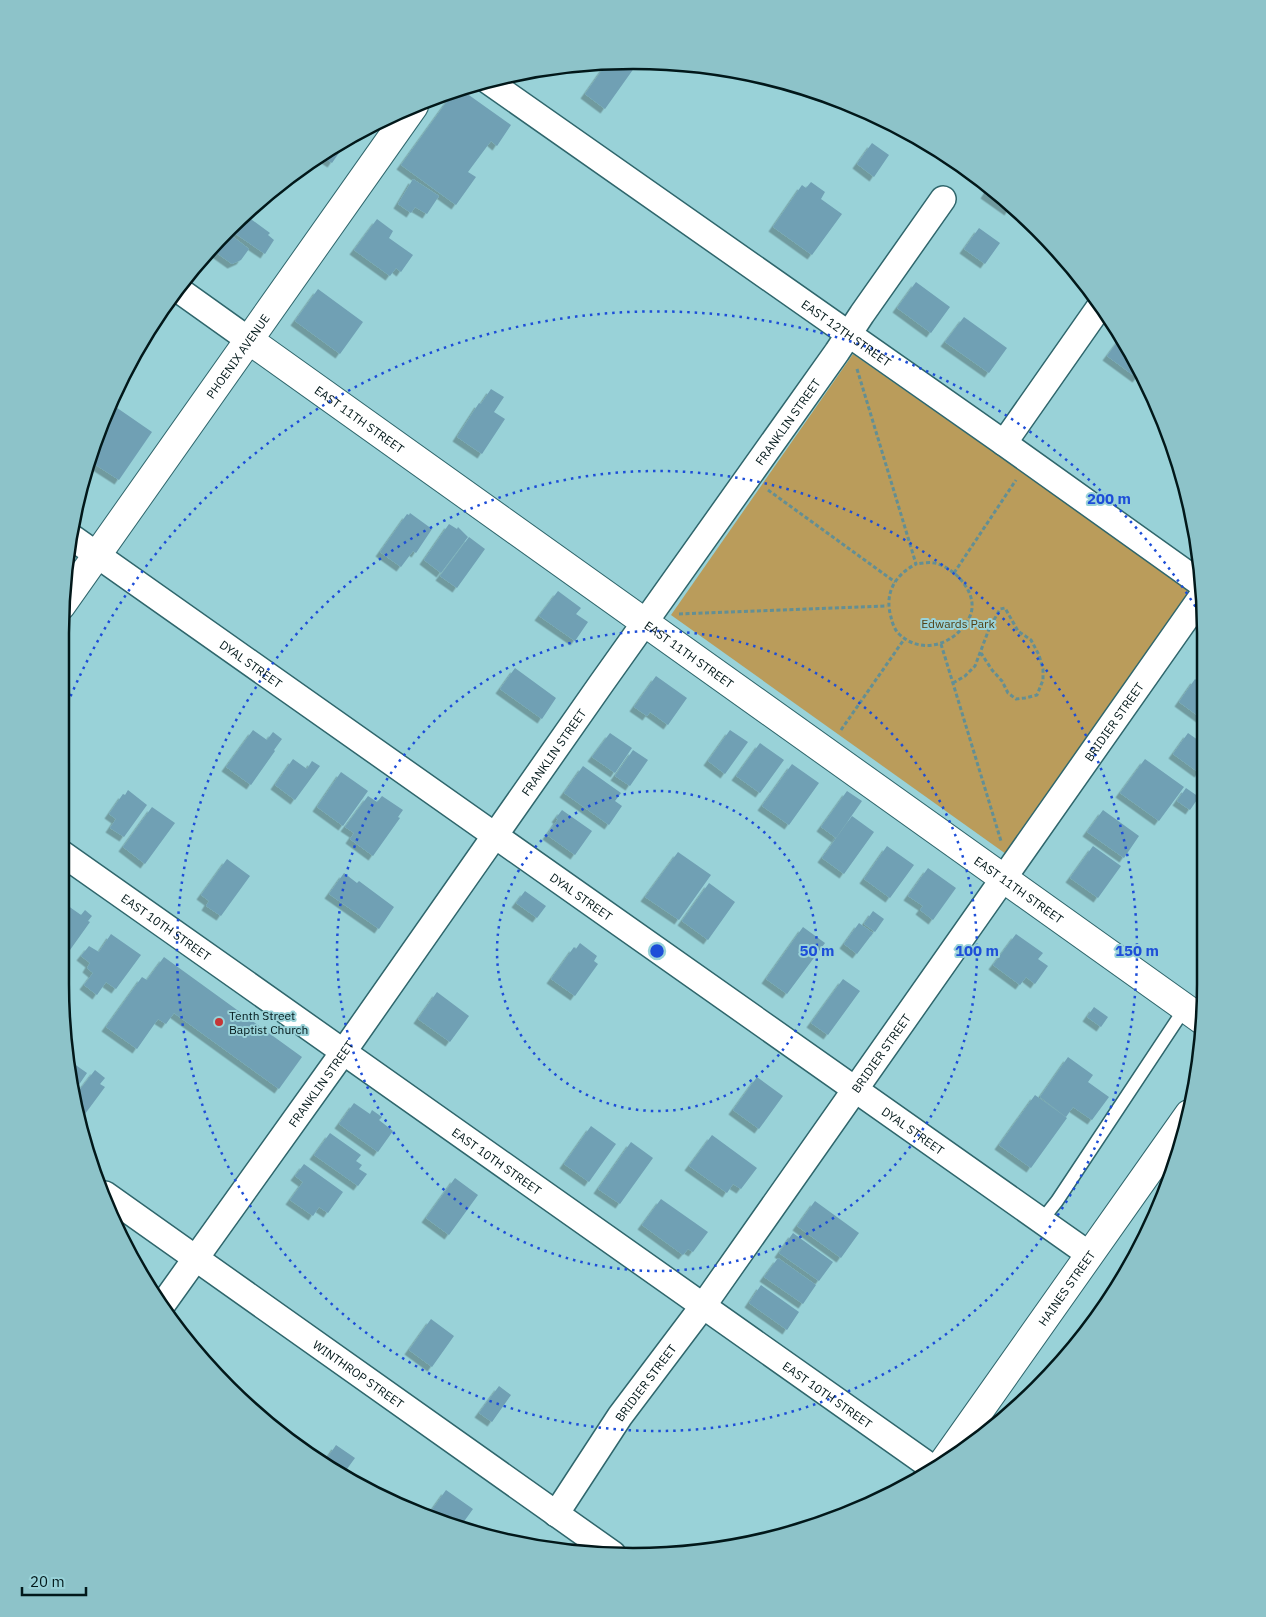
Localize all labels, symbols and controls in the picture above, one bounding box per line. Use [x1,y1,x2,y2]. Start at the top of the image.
street label: EAST 12TH STREET [799,296,894,369]
street label: PHOENIX AVENUE [203,311,272,401]
street label: FRANKLIN STREET [752,375,823,468]
street label: EAST 11TH STREET [312,382,407,456]
text: 200 m [1087,489,1131,508]
park label: Edwards Park [921,616,995,631]
street label: EAST 11TH STREET [642,617,737,691]
street label: DYAL STREET [217,636,285,691]
street label: BRIDIER STREET [1081,679,1147,764]
street label: FRANKLIN STREET [518,706,589,798]
street label: EAST 11TH STREET [972,853,1067,926]
street label: DYAL STREET [547,869,616,924]
street label: EAST 10TH STREET [119,890,214,964]
text: 50 m [800,941,834,960]
text: 100 m [955,941,999,960]
text: 150 m [1115,941,1159,960]
centre of rings [648,942,666,960]
place label: Tenth Street Baptist Church [229,1008,308,1037]
street label: BRIDIER STREET [848,1011,914,1095]
marker: Tenth Street Baptist Church [213,1016,225,1028]
street label: FRANKLIN STREET [285,1037,357,1130]
street label: DYAL STREET [879,1103,947,1158]
street label: EAST 10TH STREET [449,1124,545,1198]
street label: HAINES STREET [1035,1247,1098,1328]
street label: WINTHROP STREET [310,1337,407,1411]
street label: BRIDIER STREET [611,1341,679,1424]
street label: EAST 10TH STREET [780,1358,876,1431]
scale bar [22,1564,86,1596]
text: 20 m [30,1572,65,1591]

